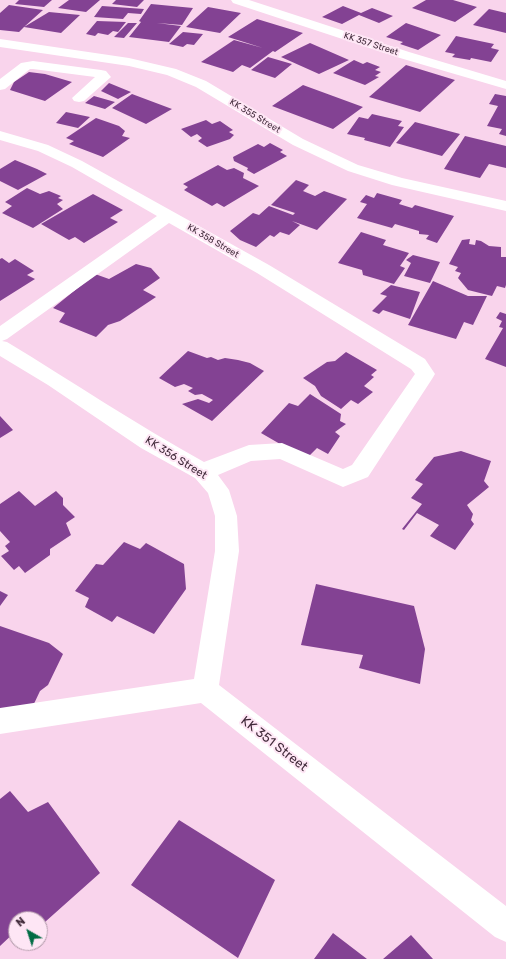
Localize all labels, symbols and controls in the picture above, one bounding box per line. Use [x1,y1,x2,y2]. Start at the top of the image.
street label: KK 357 Street [342,30,400,58]
street label: KK 355 Street [228,97,282,135]
street label: KK 358 Street [185,222,241,260]
street label: KK 356 Street [143,434,209,482]
street label: KK 351 Street [237,713,311,775]
north arrow [8,911,48,951]
text: N [14,915,28,930]

